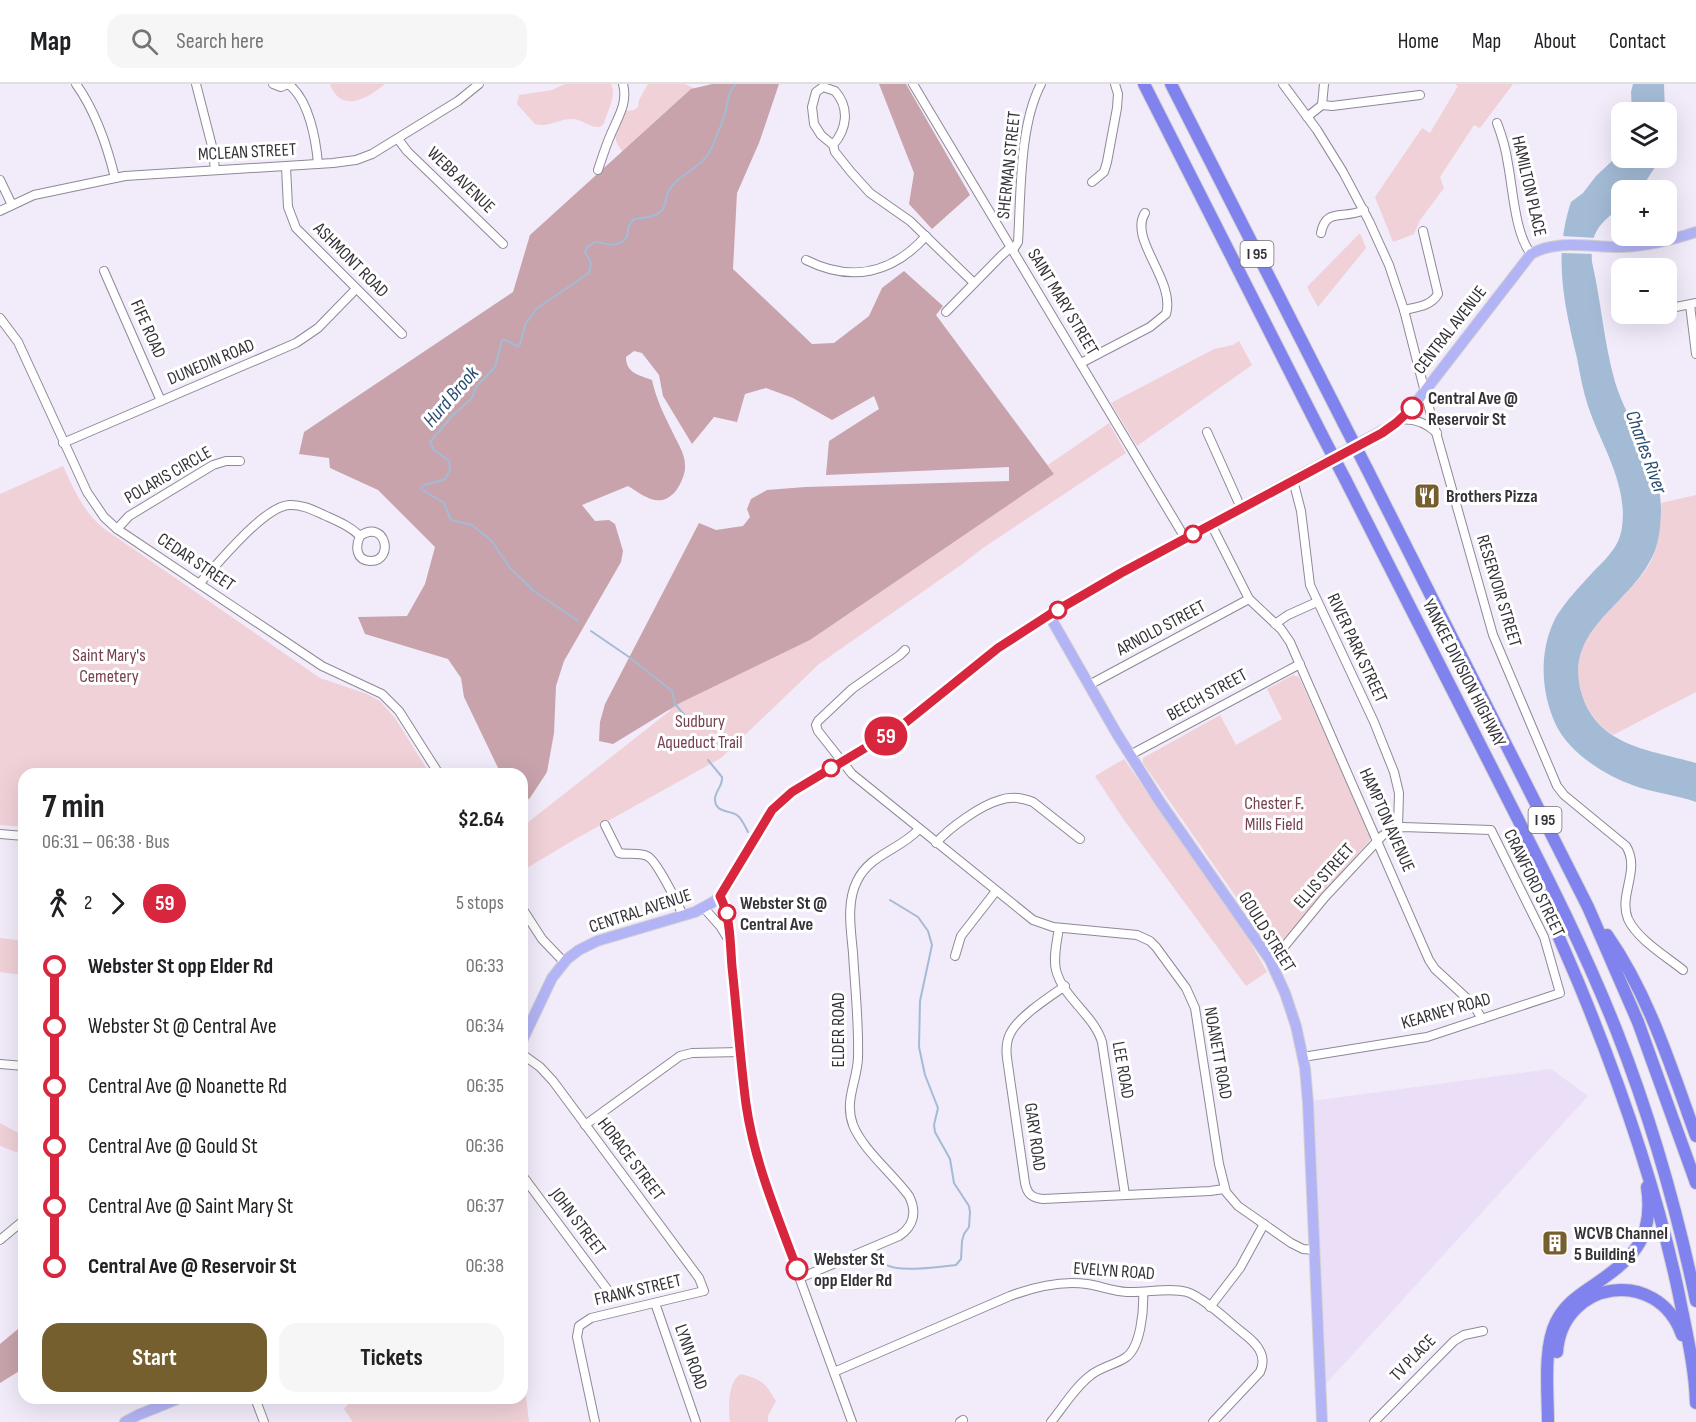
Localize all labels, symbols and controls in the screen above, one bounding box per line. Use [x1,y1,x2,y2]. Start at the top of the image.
search box [107,14,527,68]
text: Map [30,25,71,58]
icon: search [128,25,161,58]
text: Search here [176,28,264,55]
text: Home [1398,29,1439,54]
text: Map [1472,29,1501,54]
text: About [1534,29,1576,54]
text: Contact [1609,29,1666,54]
map controls [1611,102,1677,324]
button: layers [1611,102,1677,168]
street label: SHERMAN STREET [993,110,1025,220]
street label: HAMILTON PLACE [1507,134,1551,238]
street label: MCLEAN STREET [197,139,297,165]
street label: WEBB AVENUE [423,142,499,218]
button: + [1611,180,1677,246]
street label: ASHMONT ROAD [309,218,393,302]
road number: I 95 [1240,241,1274,267]
street label: SAINT MARY STREET [1023,245,1103,359]
button: − [1611,258,1677,324]
street label: CENTRAL AVENUE [1409,282,1491,378]
street label: FIFE ROAD [126,297,170,361]
street label: DUNEDIN ROAD [164,334,258,390]
water label: Hurd Brook [418,361,484,432]
place label: Central Ave @ Reservoir St [1428,388,1518,430]
marker: Central Ave @ Reservoir St [1401,397,1423,419]
water label: Charles River [1620,407,1673,498]
street label: POLARIS CIRCLE [121,442,215,508]
restaurant icon: Brothers Pizza [1412,481,1442,511]
place label: Brothers Pizza [1446,486,1538,507]
unlabelled marker [1184,525,1202,543]
street label: CEDAR STREET [153,528,239,596]
street label: RESERVOIR STREET [1472,532,1526,650]
street label: RIVER PARK STREET [1322,590,1392,706]
street label: ARNOLD STREET [1112,596,1209,661]
street label: YANKEE DIVISION HIGHWAY [1418,596,1510,751]
unlabelled marker [1049,601,1067,619]
park label: Saint Mary's Cemetery [72,645,146,687]
street label: BEECH STREET [1163,664,1251,726]
park label: Sudbury Aqueduct Trail [656,711,743,753]
line badge: 59 [859,716,913,756]
text: 59 [876,724,896,749]
unlabelled marker [822,759,840,777]
street label: HAMPTON AVENUE [1355,765,1419,875]
text: 7 min [42,787,105,827]
park label: Chester F. Mills Field [1244,793,1304,835]
text: $2.64 [458,806,504,833]
road number: I 95 [1528,807,1562,833]
street label: CRAWFORD STREET [1499,826,1569,940]
text: 06:31 – 06:38 · Bus [42,830,170,854]
street label: ELLIS STREET [1289,839,1359,913]
street label: CENTRAL AVENUE [586,885,694,937]
icon: walk [42,887,75,920]
icon: forward [101,887,134,920]
street label: GOULD STREET [1234,888,1300,976]
text: 2 [84,891,92,915]
text: 59 [155,891,174,916]
text: 5 stops [456,891,504,915]
place label: Webster St @ Central Ave [740,893,827,935]
marker: Webster St @ Central Ave [718,904,736,922]
text: Webster St opp Elder Rd [88,953,273,980]
text: 06:33 [466,954,504,978]
street label: KEARNEY ROAD [1399,988,1493,1034]
street label: ELDER ROAD [828,992,849,1068]
street label: NOANETT ROAD [1200,1005,1236,1101]
text: Webster St @ Central Ave [88,1013,277,1040]
text: 06:34 [466,1014,504,1038]
street label: LEE ROAD [1108,1040,1138,1100]
text: Central Ave @ Noanette Rd [88,1073,287,1100]
text: 06:35 [466,1074,504,1098]
street label: GARY ROAD [1020,1102,1050,1172]
street label: HORACE STREET [593,1114,669,1204]
text: Central Ave @ Gould St [88,1133,258,1160]
text: 06:36 [465,1134,504,1158]
street label: JOHN STREET [545,1183,610,1260]
text: Central Ave @ Saint Mary St [88,1193,293,1220]
text: 06:37 [466,1194,504,1218]
place label: WCVB Channel 5 Building [1574,1223,1668,1265]
building icon: WCVB Channel 5 Building [1540,1228,1570,1258]
place label: Webster St opp Elder Rd [814,1249,892,1291]
text: Central Ave @ Reservoir St [88,1253,297,1280]
text: 06:38 [465,1254,504,1278]
marker: Webster St opp Elder Rd [786,1258,808,1280]
street label: EVELYN ROAD [1073,1258,1155,1284]
street label: FRANK STREET [592,1270,684,1310]
street label: LYNN ROAD [670,1322,712,1392]
button: Start [42,1323,267,1392]
button: Tickets [279,1323,504,1392]
street label: TV PLACE [1386,1330,1440,1386]

